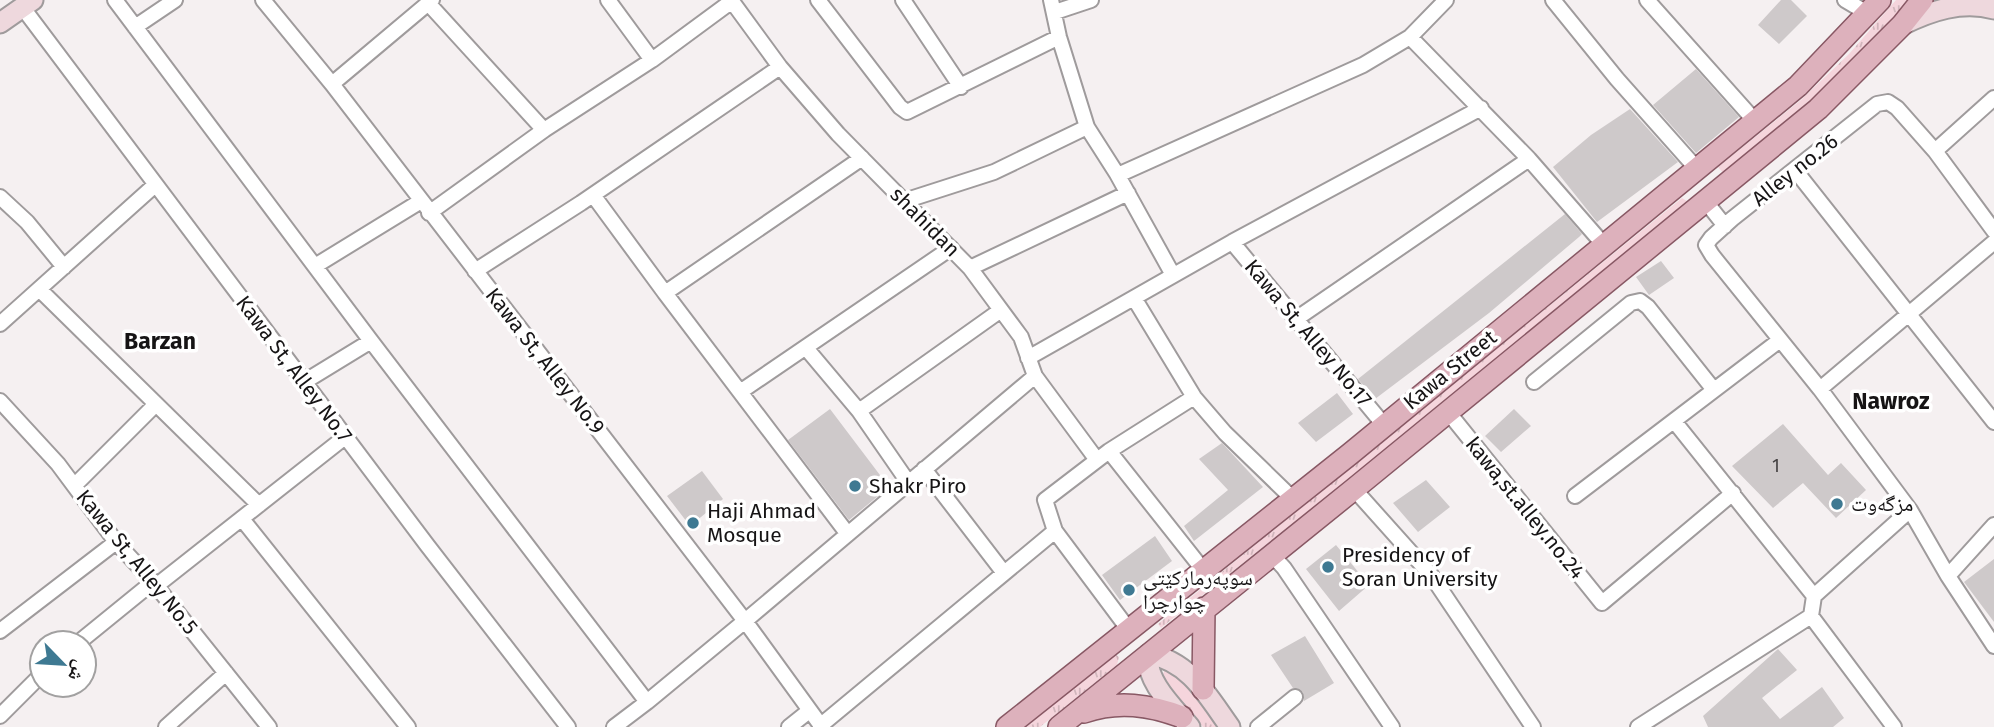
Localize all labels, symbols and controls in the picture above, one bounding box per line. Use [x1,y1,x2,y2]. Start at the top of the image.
street label: Alley no.26 [1747,128,1843,212]
street label: shahidan [885,182,965,262]
street label: Kawa St, Alley No.17 [1239,254,1377,412]
street label: Kawa St, Alley No.9 [480,283,610,439]
street label: Kawa St, Alley No.7 [230,290,358,448]
street label: Kawa Street [1398,324,1502,415]
district label: Barzan [124,327,196,355]
district label: Nawroz [1852,387,1930,415]
street label: kawa,st.alley.no.24 [1460,432,1590,584]
house number: 1 [1772,455,1780,477]
place label: Shakr Piro [869,473,966,499]
marker: Shakr Piro [847,478,863,494]
street label: Kawa St, Alley No.5 [71,484,203,640]
place label: مزگەوت [1851,491,1913,517]
marker: مزگەوت [1829,496,1845,512]
place label: Haji Ahmad Mosque [707,498,816,548]
marker: Haji Ahmad Mosque [685,515,701,531]
place label: Presidency of Soran University [1342,542,1498,592]
marker: Presidency of Soran University [1320,559,1336,575]
place label: سوپەرمارکێتی چوارچرا [1143,565,1253,615]
marker: سوپەرمارکێتی چوارچرا [1121,582,1137,598]
north arrow [28,629,98,699]
text: ش [63,657,93,685]

